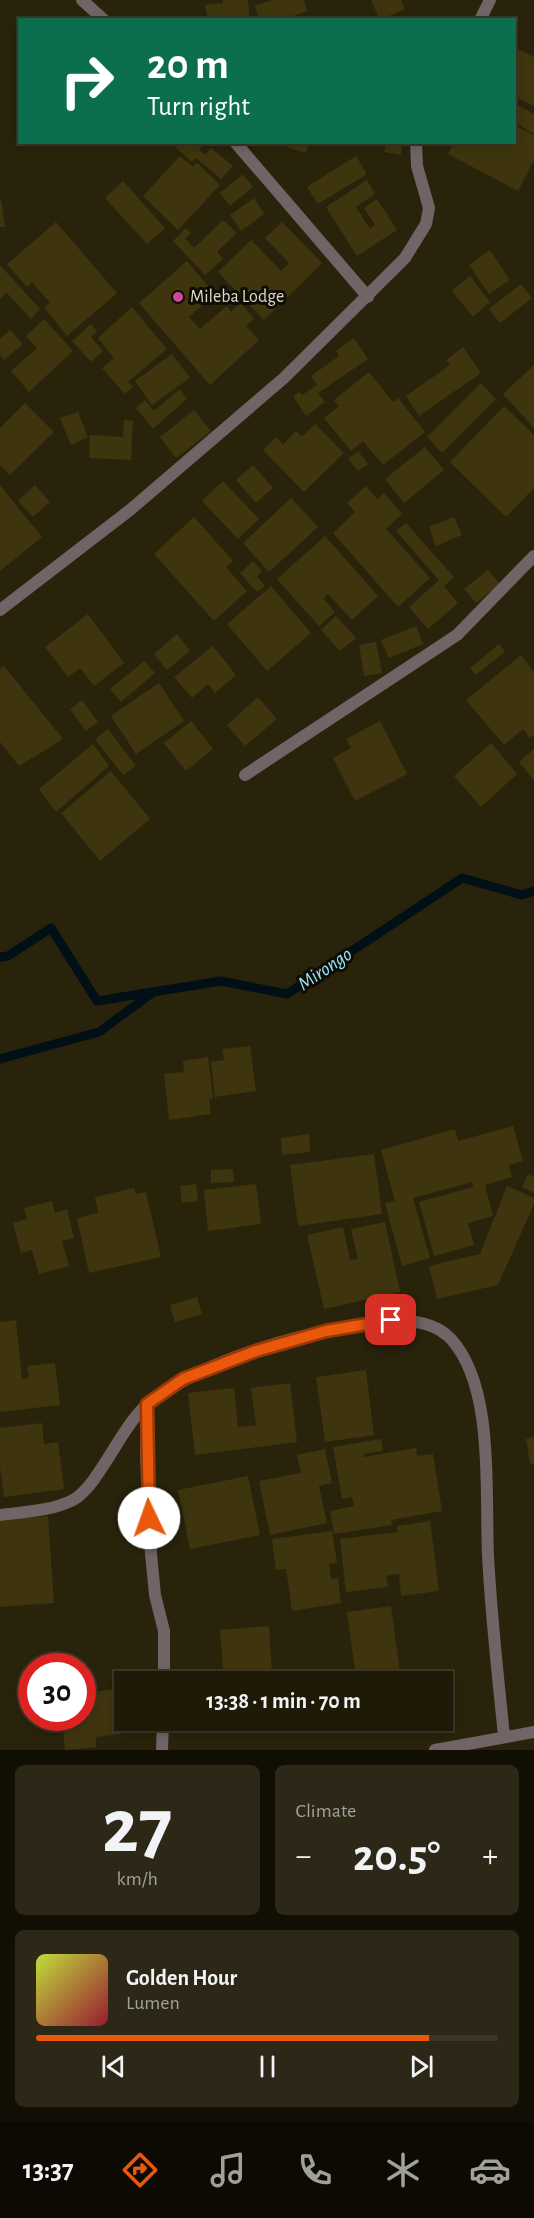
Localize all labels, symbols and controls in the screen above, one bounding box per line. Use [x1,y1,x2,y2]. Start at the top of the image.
icon: right [48,42,126,120]
text: 20 m [147,44,229,86]
text: Turn right [147,93,250,120]
place label: Mileba Lodge [190,288,284,306]
marker: Mileba Lodge [171,290,185,304]
water label: Mirongo [294,944,356,994]
pin [365,1294,416,1345]
icon: arrive [374,1303,407,1336]
position arrow [117,1486,181,1550]
speed limit sign: 30 [18,1653,96,1731]
text: 13:38 · 1 min · 70 m [206,1690,361,1712]
text: 27 [102,1789,172,1867]
text: Climate [296,1801,356,1821]
text: 20.5° [353,1834,441,1879]
text: − [296,1840,311,1873]
text: + [482,1840,498,1873]
text: km/h [117,1869,158,1889]
text: Golden Hour [126,1967,237,1989]
text: Lumen [126,1993,180,2013]
icon: previous [97,2050,130,2083]
icon: pause [251,2050,284,2083]
icon: next [405,2050,438,2083]
icon: directions [119,2149,161,2191]
icon: music [207,2149,249,2191]
icon: phone [294,2149,336,2191]
icon: climate [382,2149,424,2191]
icon: car [469,2149,511,2191]
text: 13:37 [23,2156,74,2183]

